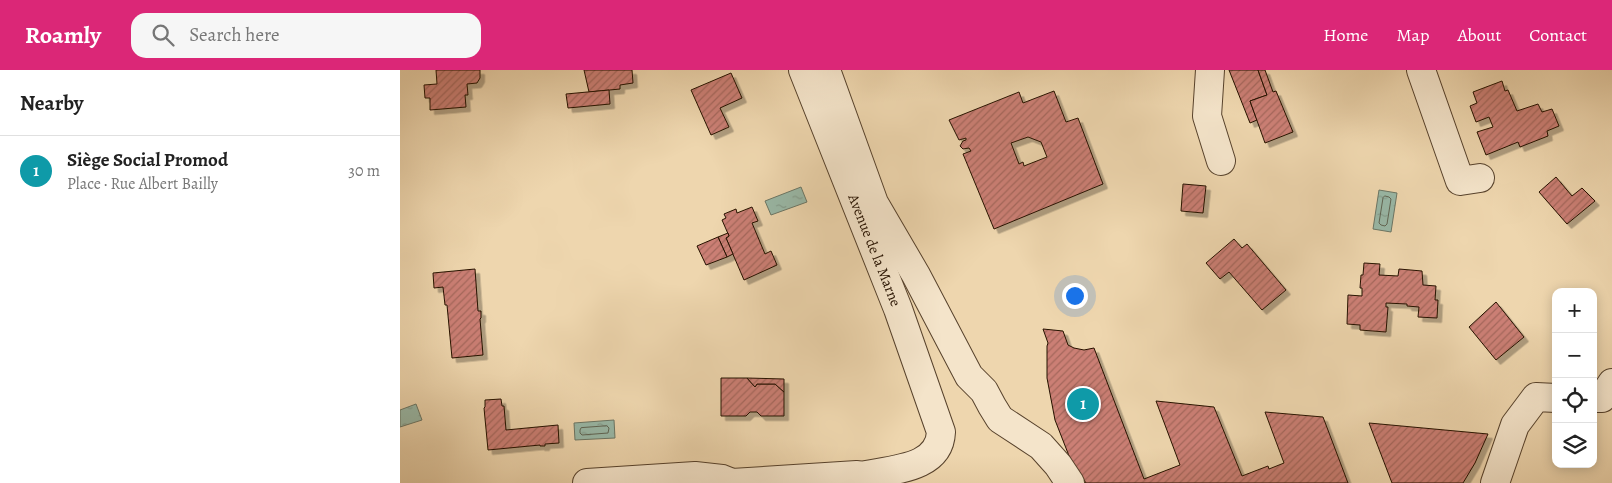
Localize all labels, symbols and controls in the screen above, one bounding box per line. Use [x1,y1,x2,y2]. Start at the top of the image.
search box [131,13,481,58]
text: Roamly [25,19,101,51]
icon: search [149,21,177,49]
text: Search here [189,22,280,48]
text: Home [1323,23,1368,47]
text: Map [1396,23,1429,47]
text: About [1457,23,1501,47]
text: Contact [1529,23,1587,47]
text: Nearby [20,89,83,117]
text: Siège Social Promod [67,147,228,173]
text: 1 [33,160,39,182]
text: 30 m [348,160,380,182]
text: Place · Rue Albert Bailly [67,173,218,195]
street label: Avenue de la Marne [843,190,906,310]
your location [1062,283,1088,309]
map controls [1552,288,1597,468]
button: + [1552,288,1597,333]
button: − [1552,333,1597,378]
button: locate [1552,378,1597,423]
pin: 1 [1067,385,1099,423]
button: layers [1552,423,1597,468]

